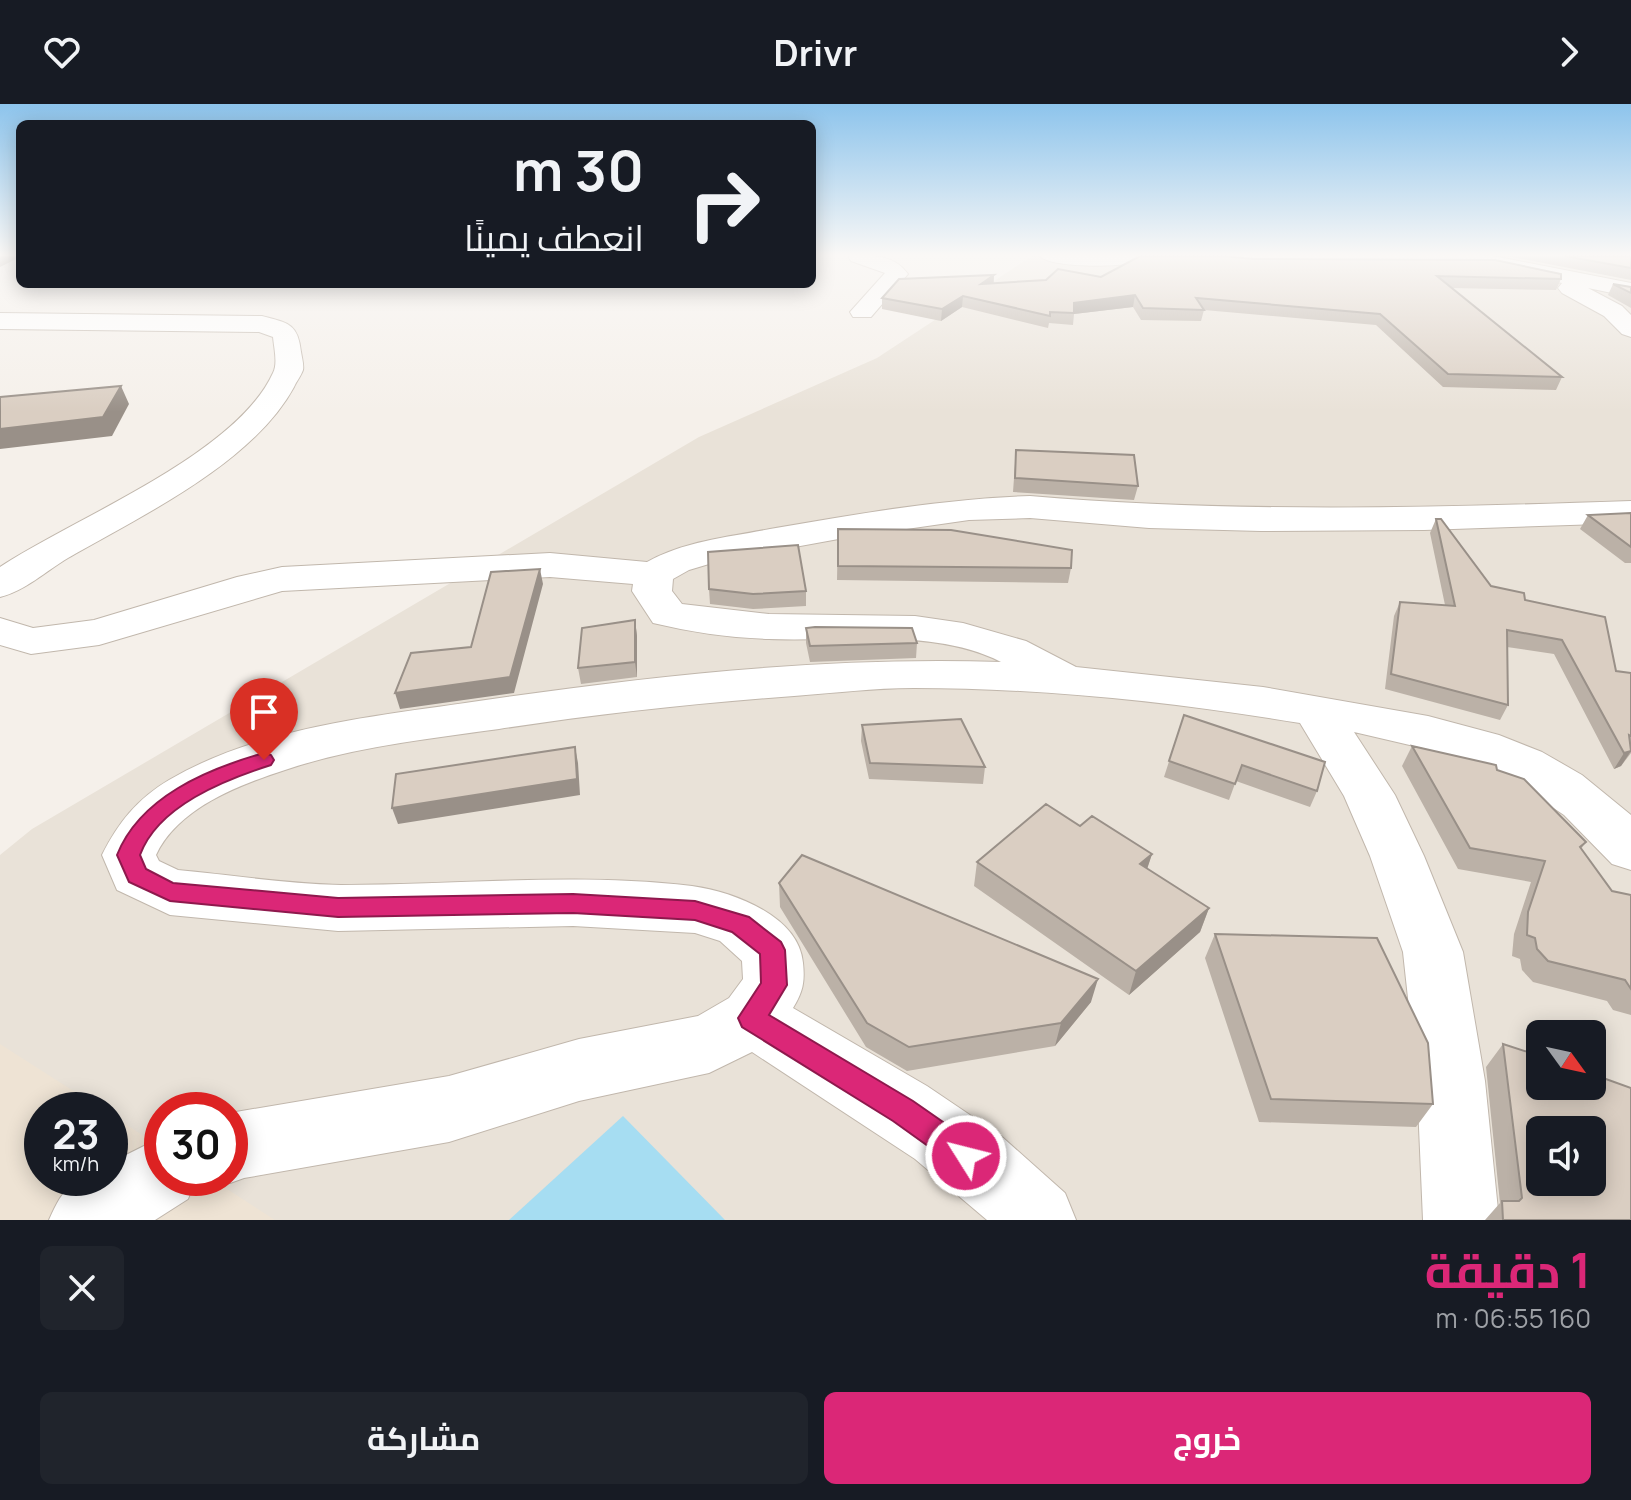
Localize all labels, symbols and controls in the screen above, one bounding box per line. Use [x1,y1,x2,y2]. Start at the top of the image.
text: Drivr [774,28,857,77]
icon: heart [40,30,84,74]
icon: forward [1547,30,1591,74]
text: 30 m [513,131,644,208]
icon: right [672,152,776,256]
text: انعطف يمينًا [464,213,644,262]
pin [230,678,298,760]
icon: arrive [242,690,286,734]
north arrow [1526,1020,1606,1100]
map controls [1526,1020,1606,1196]
speed limit sign: 30 [144,1092,248,1196]
text: 23 [52,1106,100,1161]
position arrow [924,1114,1008,1198]
button: sound [1526,1116,1606,1196]
text: km/h [53,1150,99,1177]
text: 1 دقيقة [1425,1237,1591,1302]
button: close [40,1246,124,1330]
text: 160 m · 06:55 [1436,1300,1591,1336]
button: مشاركة [40,1392,808,1484]
button: خروج [824,1392,1591,1484]

